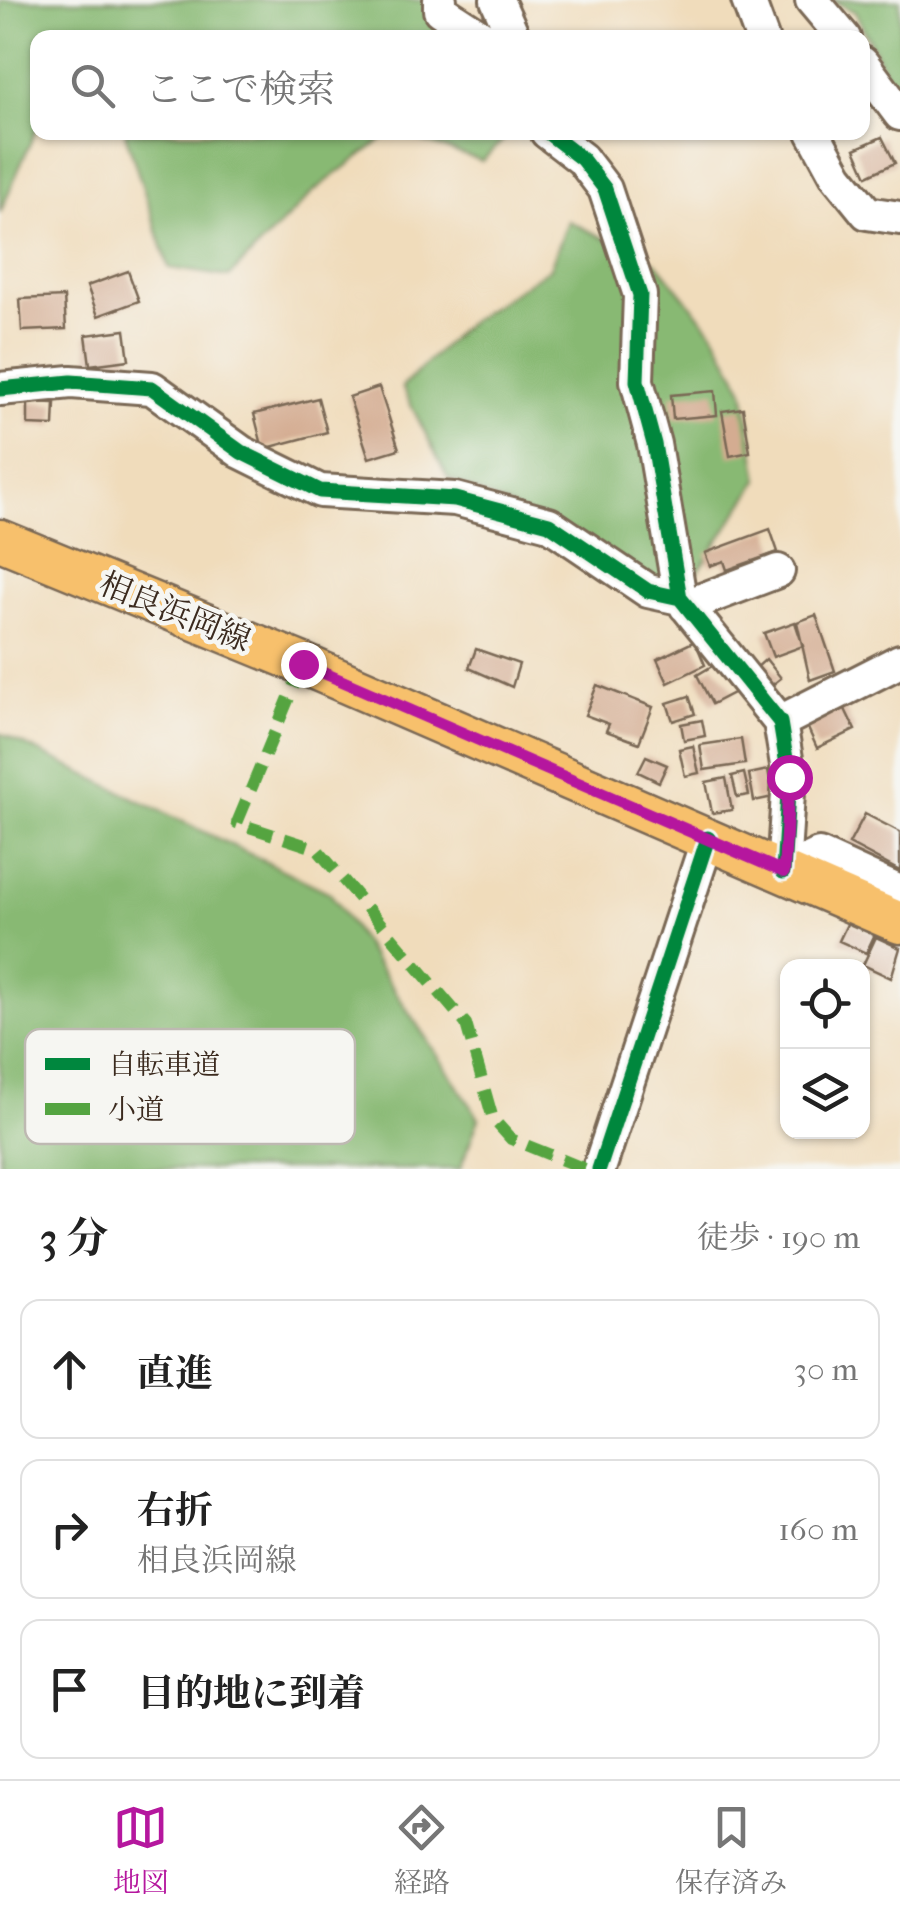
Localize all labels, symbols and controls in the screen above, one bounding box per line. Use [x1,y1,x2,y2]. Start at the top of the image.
search box [30,30,870,140]
icon: search [65,58,120,113]
text: ここで検索 [145,67,335,112]
street label: 相良浜岡線 [94,565,256,659]
route end [281,642,327,688]
route start [767,755,813,801]
map controls [780,959,870,1139]
button: locate [780,959,870,1049]
legend [25,1029,355,1144]
text: 自転車道 [108,1048,220,1081]
button: layers [780,1049,870,1139]
text: 小道 [108,1093,164,1126]
text: 3 分 [40,1214,108,1263]
text: 徒歩 · 190 m [696,1219,860,1256]
icon: ahead [42,1342,97,1397]
text: 直進 [137,1351,213,1396]
text: 30 m [794,1351,858,1388]
text: 右折 [137,1488,213,1533]
icon: right [42,1502,97,1557]
text: 160 m [778,1511,858,1548]
text: 相良浜岡線 [137,1542,297,1579]
icon: arrive [42,1662,97,1717]
text: 目的地に到着 [137,1671,365,1716]
tab: 地図 [113,1800,169,1900]
tab: 経路 [394,1800,450,1900]
tab: 保存済み [675,1800,787,1900]

